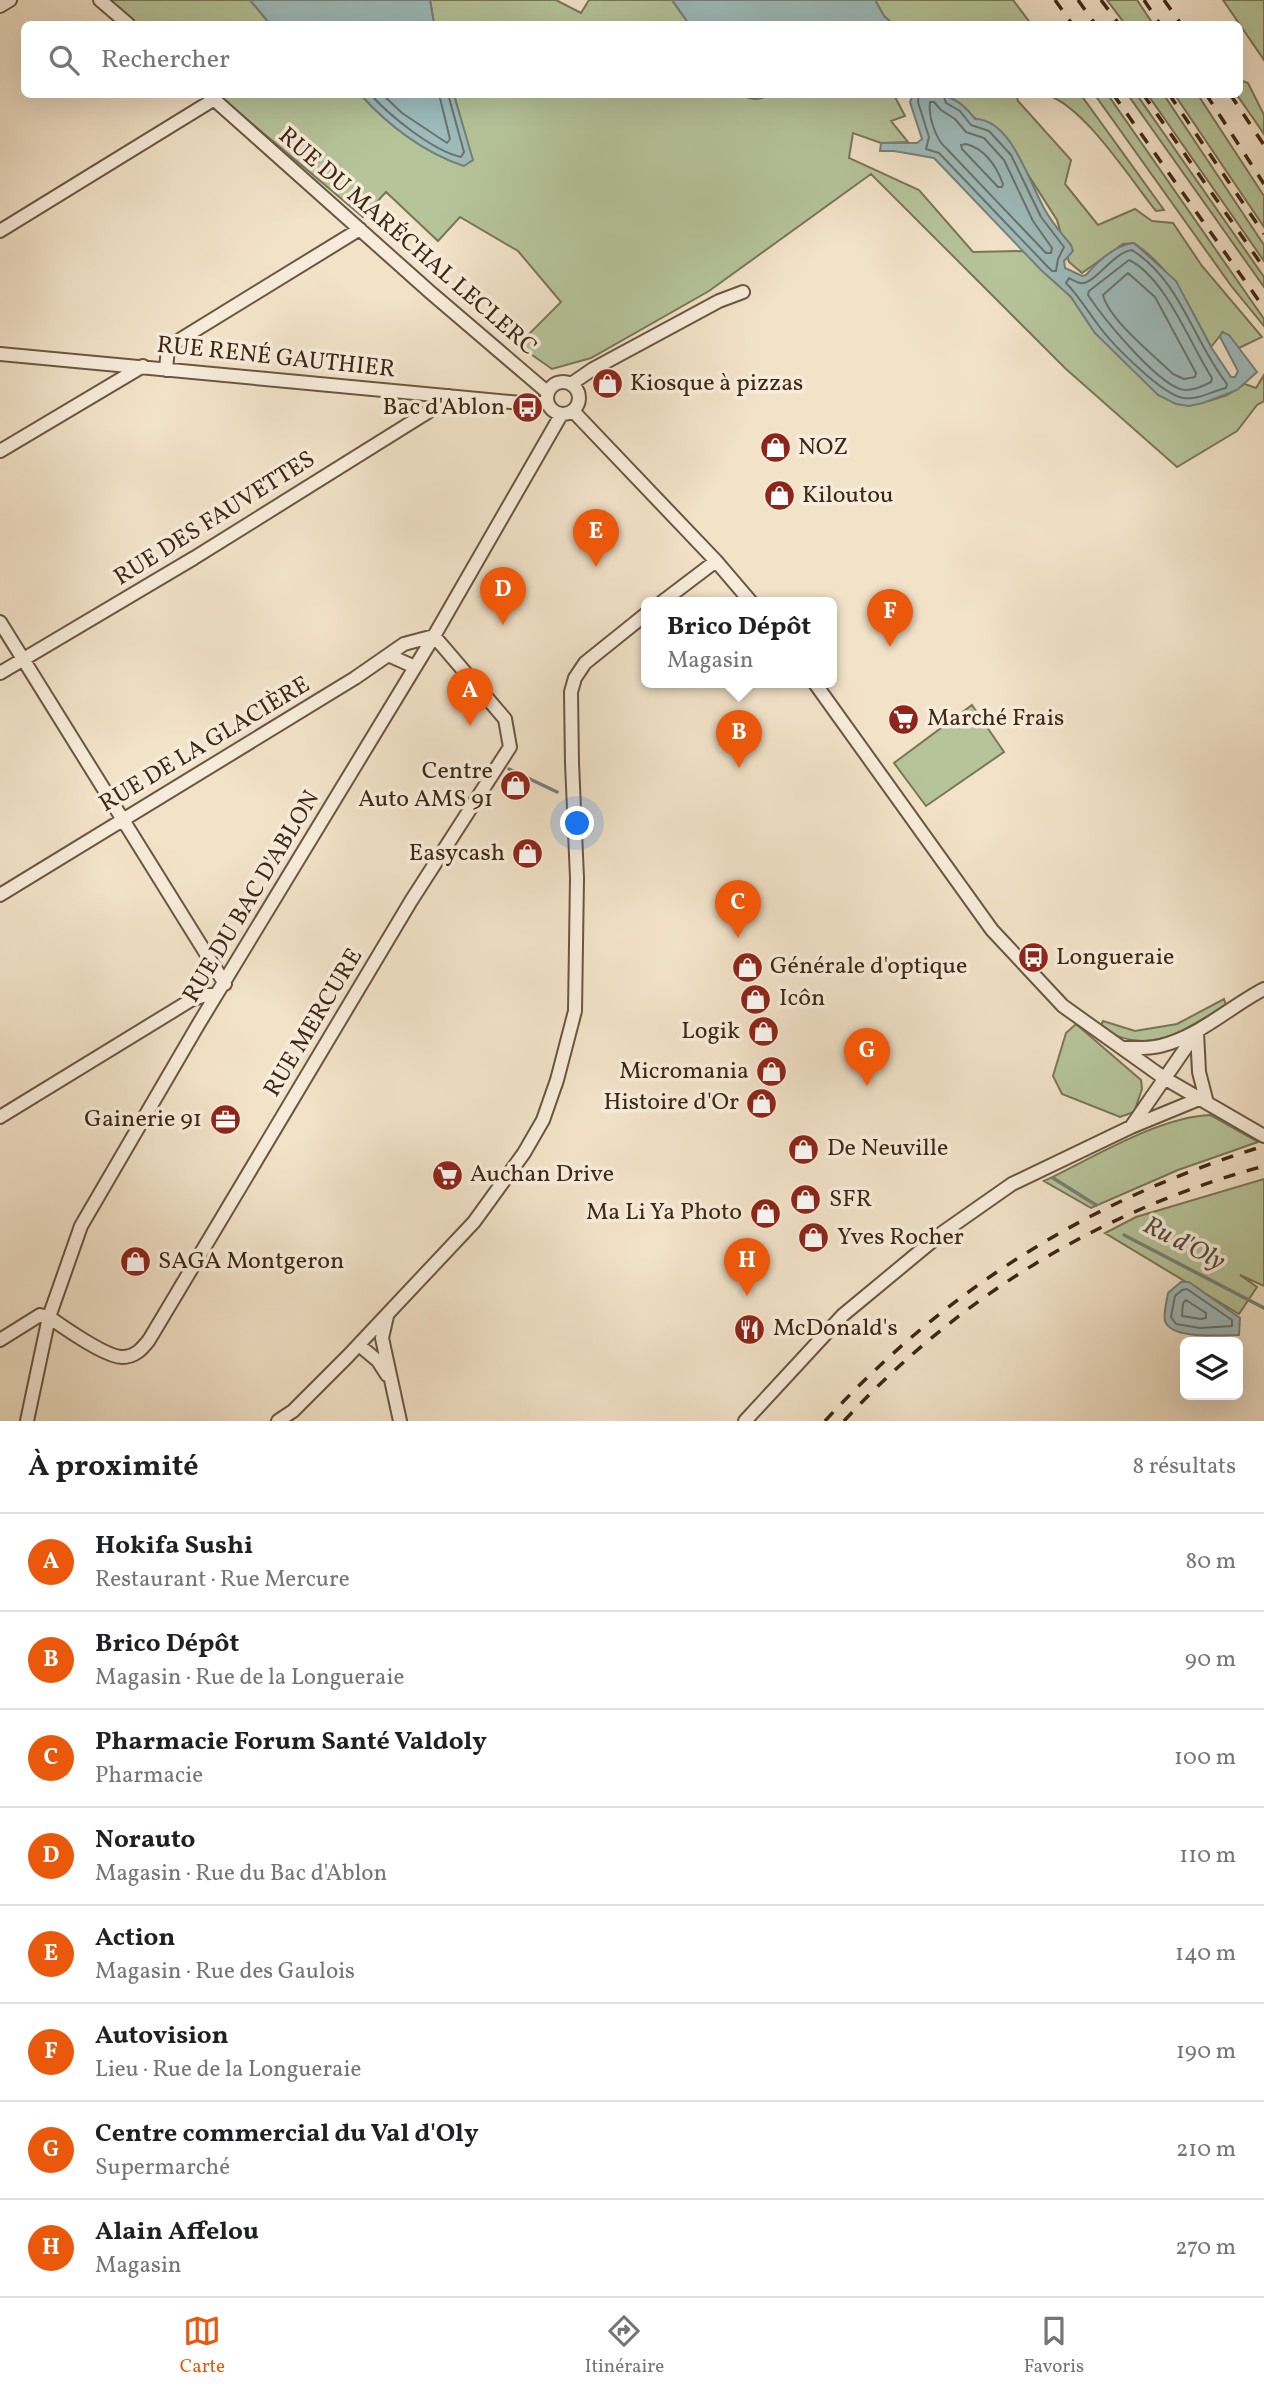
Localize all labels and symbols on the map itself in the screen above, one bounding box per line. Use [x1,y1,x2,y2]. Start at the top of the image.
street label: RUE DU MARÉCHAL LECLERC [270,120,544,364]
street label: RUE RENÉ GAUTHIER [155,329,397,387]
shop icon: Kiosque à pizzas [590,367,624,401]
place label: Kiosque à pizzas [630,367,803,401]
place label: Bac d'Ablon [383,391,505,425]
bus stop icon: Bac d'Ablon [511,391,545,425]
shop icon: NOZ [758,431,792,465]
place label: NOZ [798,431,849,465]
street label: RUE DES FAUVETTES [108,443,322,595]
shop icon: Kiloutou [762,479,796,513]
place label: Kiloutou [802,479,893,513]
pin: E [573,509,619,567]
pin: D [480,567,526,625]
pin: F [867,589,913,647]
street label: RUE DE LA GLACIÈRE [93,668,317,822]
pin: A [447,668,493,726]
supermarket icon: Marché Frais [887,702,921,736]
place label: Marché Frais [927,702,1064,736]
pin: B [716,710,762,768]
place label: Centre Auto AMS 91 [358,755,493,817]
shop icon: Centre Auto AMS 91 [499,769,533,803]
street label: RUE DU BAC D'ABLON [175,785,329,1009]
your location [560,806,594,840]
place label: Easycash [409,837,505,871]
shop icon: Easycash [511,837,545,871]
pin: C [715,880,761,938]
bus stop icon: Longueraie [1016,941,1050,975]
place label: Longueraie [1056,941,1174,975]
street label: RUE MERCURE [256,942,372,1104]
shop icon: Générale d'optique [730,950,764,984]
place label: Générale d'optique [770,950,968,984]
shop icon: Icôn [739,982,773,1016]
place label: Icôn [779,982,825,1016]
place label: Logik [681,1015,740,1049]
shop icon: Logik [746,1015,780,1049]
pin: G [844,1028,890,1086]
place label: Micromania [619,1055,749,1089]
shop icon: Micromania [755,1055,789,1089]
place label: Histoire d'Or [603,1086,739,1120]
shop icon: Histoire d'Or [745,1086,779,1120]
place label: Gainerie 91 [84,1103,202,1137]
office icon: Gainerie 91 [208,1103,242,1137]
shop icon: De Neuville [787,1132,821,1166]
place label: De Neuville [827,1132,948,1166]
supermarket icon: Auchan Drive [430,1158,464,1192]
place label: Auchan Drive [470,1158,614,1192]
shop icon: SFR [789,1183,823,1217]
place label: SFR [829,1183,872,1217]
place label: Ma Li Ya Photo [586,1196,742,1230]
shop icon: Ma Li Ya Photo [748,1196,782,1230]
water label: Ru d'Oly [1137,1208,1232,1280]
shop icon: Yves Rocher [797,1221,831,1255]
place label: Yves Rocher [837,1221,964,1255]
pin: H [724,1238,770,1296]
shop icon: SAGA Montgeron [118,1245,152,1279]
place label: SAGA Montgeron [158,1245,344,1279]
restaurant icon: McDonald's [733,1312,767,1346]
place label: McDonald's [773,1312,898,1346]

